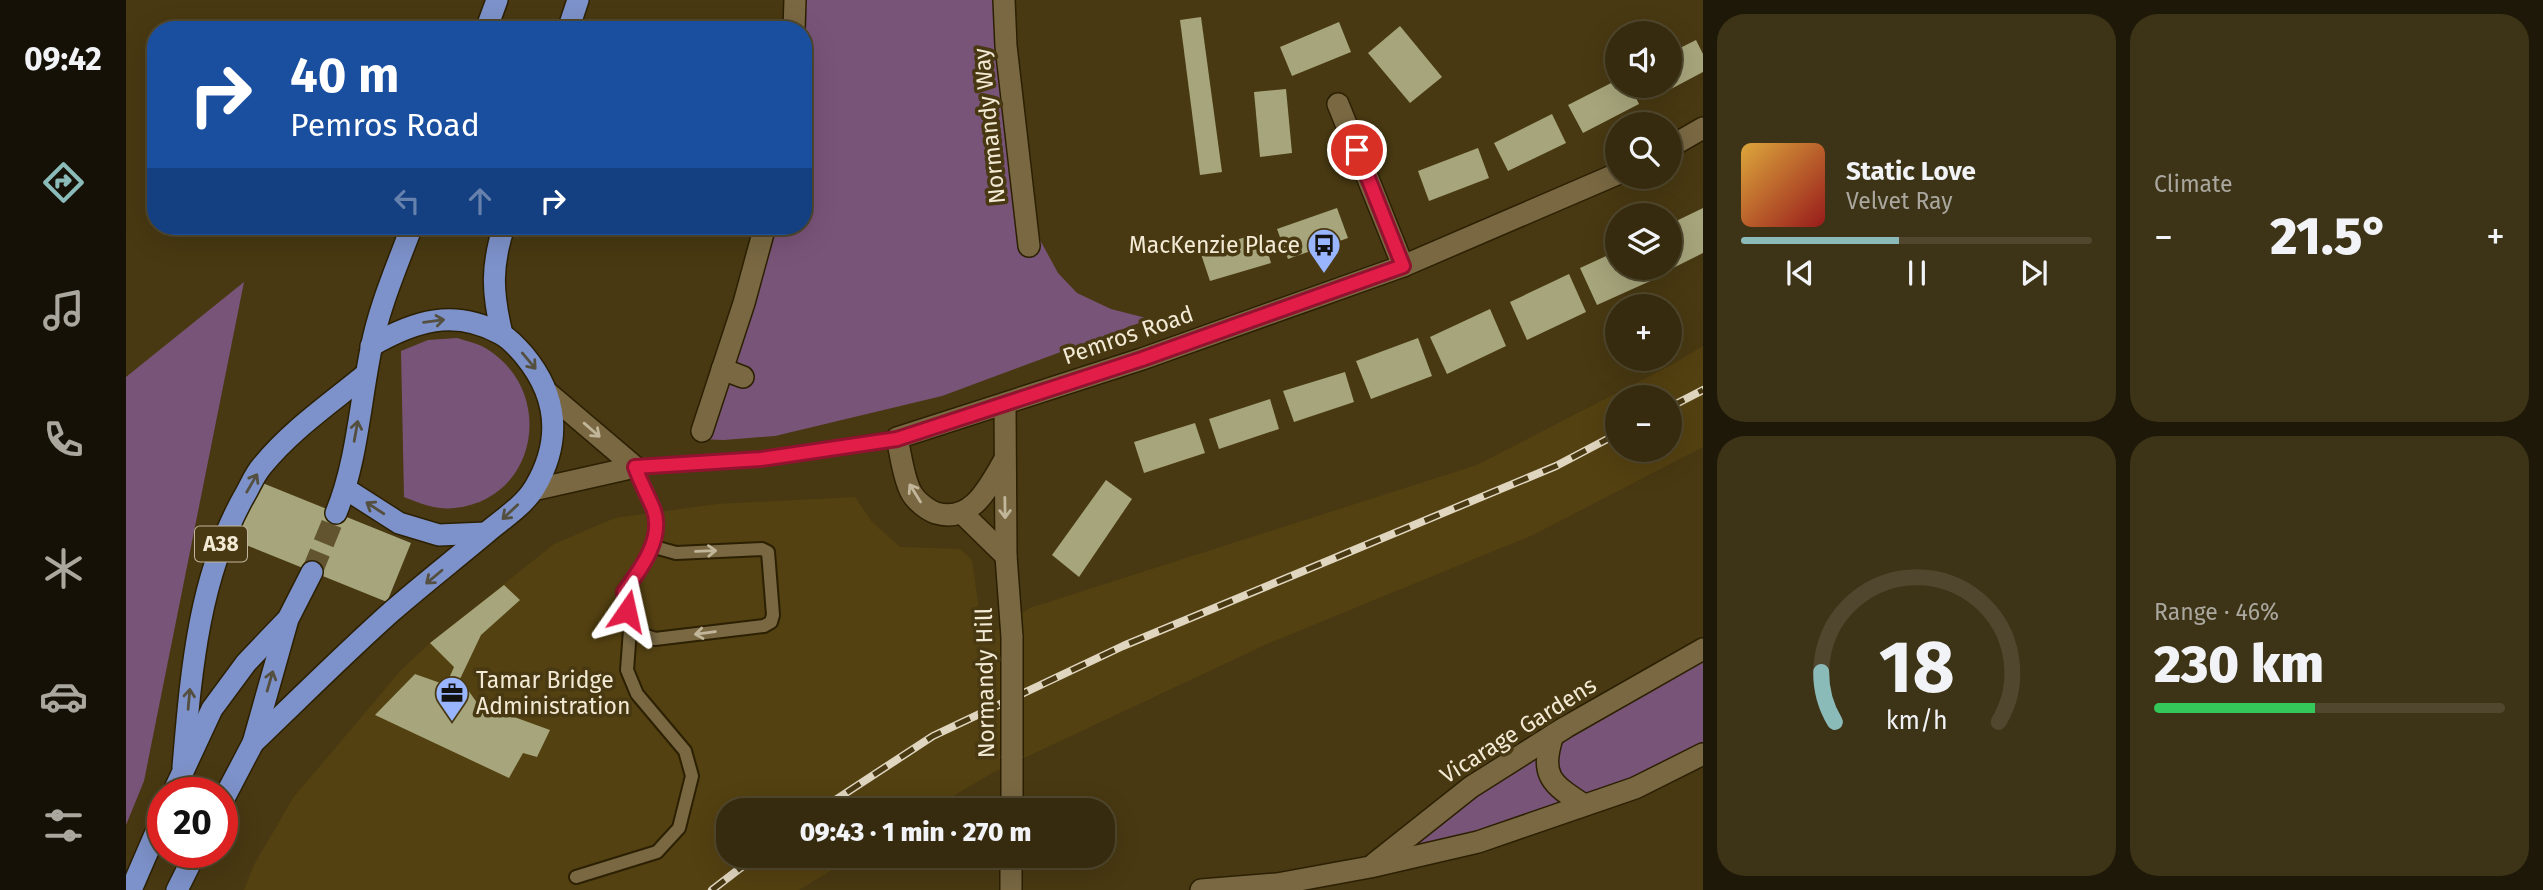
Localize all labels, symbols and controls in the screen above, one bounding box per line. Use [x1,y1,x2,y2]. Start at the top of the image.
map controls [1605,21,1682,462]
button: sound [1605,21,1682,98]
text: 09:42 [24,40,102,78]
text: 40 m [290,46,399,105]
street label: Normandy Way [967,46,1011,205]
icon: right [175,49,266,140]
text: Pemros Road [290,106,480,144]
button: search [1605,112,1682,189]
pin [1327,120,1387,180]
icon: arrive [1338,131,1376,169]
text: Static Love [1846,156,1976,187]
icon: directions [39,158,88,207]
text: Climate [2154,170,2233,198]
icon: left [388,182,426,220]
icon: ahead [461,182,499,220]
icon: right [534,182,572,220]
text: Velvet Ray [1846,187,1953,215]
button: layers [1605,203,1682,280]
text: 21.5° [2270,205,2389,268]
text: − [2154,214,2173,260]
text: + [2486,214,2505,260]
bus stop icon: MacKenzie Place [1305,226,1343,275]
place label: MacKenzie Place [1129,231,1300,259]
icon: previous [1781,254,1819,292]
icon: pause [1898,254,1936,292]
icon: next [2015,254,2053,292]
icon: music [39,286,88,335]
button: + [1605,294,1682,371]
street label: Pemros Road [1059,300,1197,370]
one-way arrow [422,315,445,328]
one-way arrow [520,352,536,370]
button: − [1605,385,1682,462]
icon: phone [39,415,88,464]
one-way arrow [350,420,363,443]
one-way arrow [582,422,600,438]
one-way arrow [245,473,259,493]
one-way arrow [907,484,922,503]
one-way arrow [998,497,1012,520]
one-way arrow [366,500,385,515]
one-way arrow [501,504,519,520]
road number: A38 [195,526,247,562]
icon: climate [39,544,88,593]
one-way arrow [694,545,717,558]
one-way arrow [425,568,443,584]
position arrow [590,574,664,648]
text: Range · 46% [2154,598,2279,626]
street label: Normandy Hill [970,607,1000,758]
text: 18 [1878,624,1955,711]
one-way arrow [694,626,716,639]
text: 230 km [2154,633,2324,696]
place label: Tamar Bridge Administration [476,666,630,720]
one-way arrow [265,670,278,692]
street label: Vicarage Gardens [1435,671,1601,789]
icon: car [39,672,88,721]
office icon: Tamar Bridge Administration [433,674,471,723]
one-way arrow [183,688,196,711]
text: km/h [1886,706,1947,736]
speed limit sign: 20 [147,777,238,868]
icon: filters [39,801,88,850]
text: 09:43 · 1 min · 270 m [800,817,1031,848]

